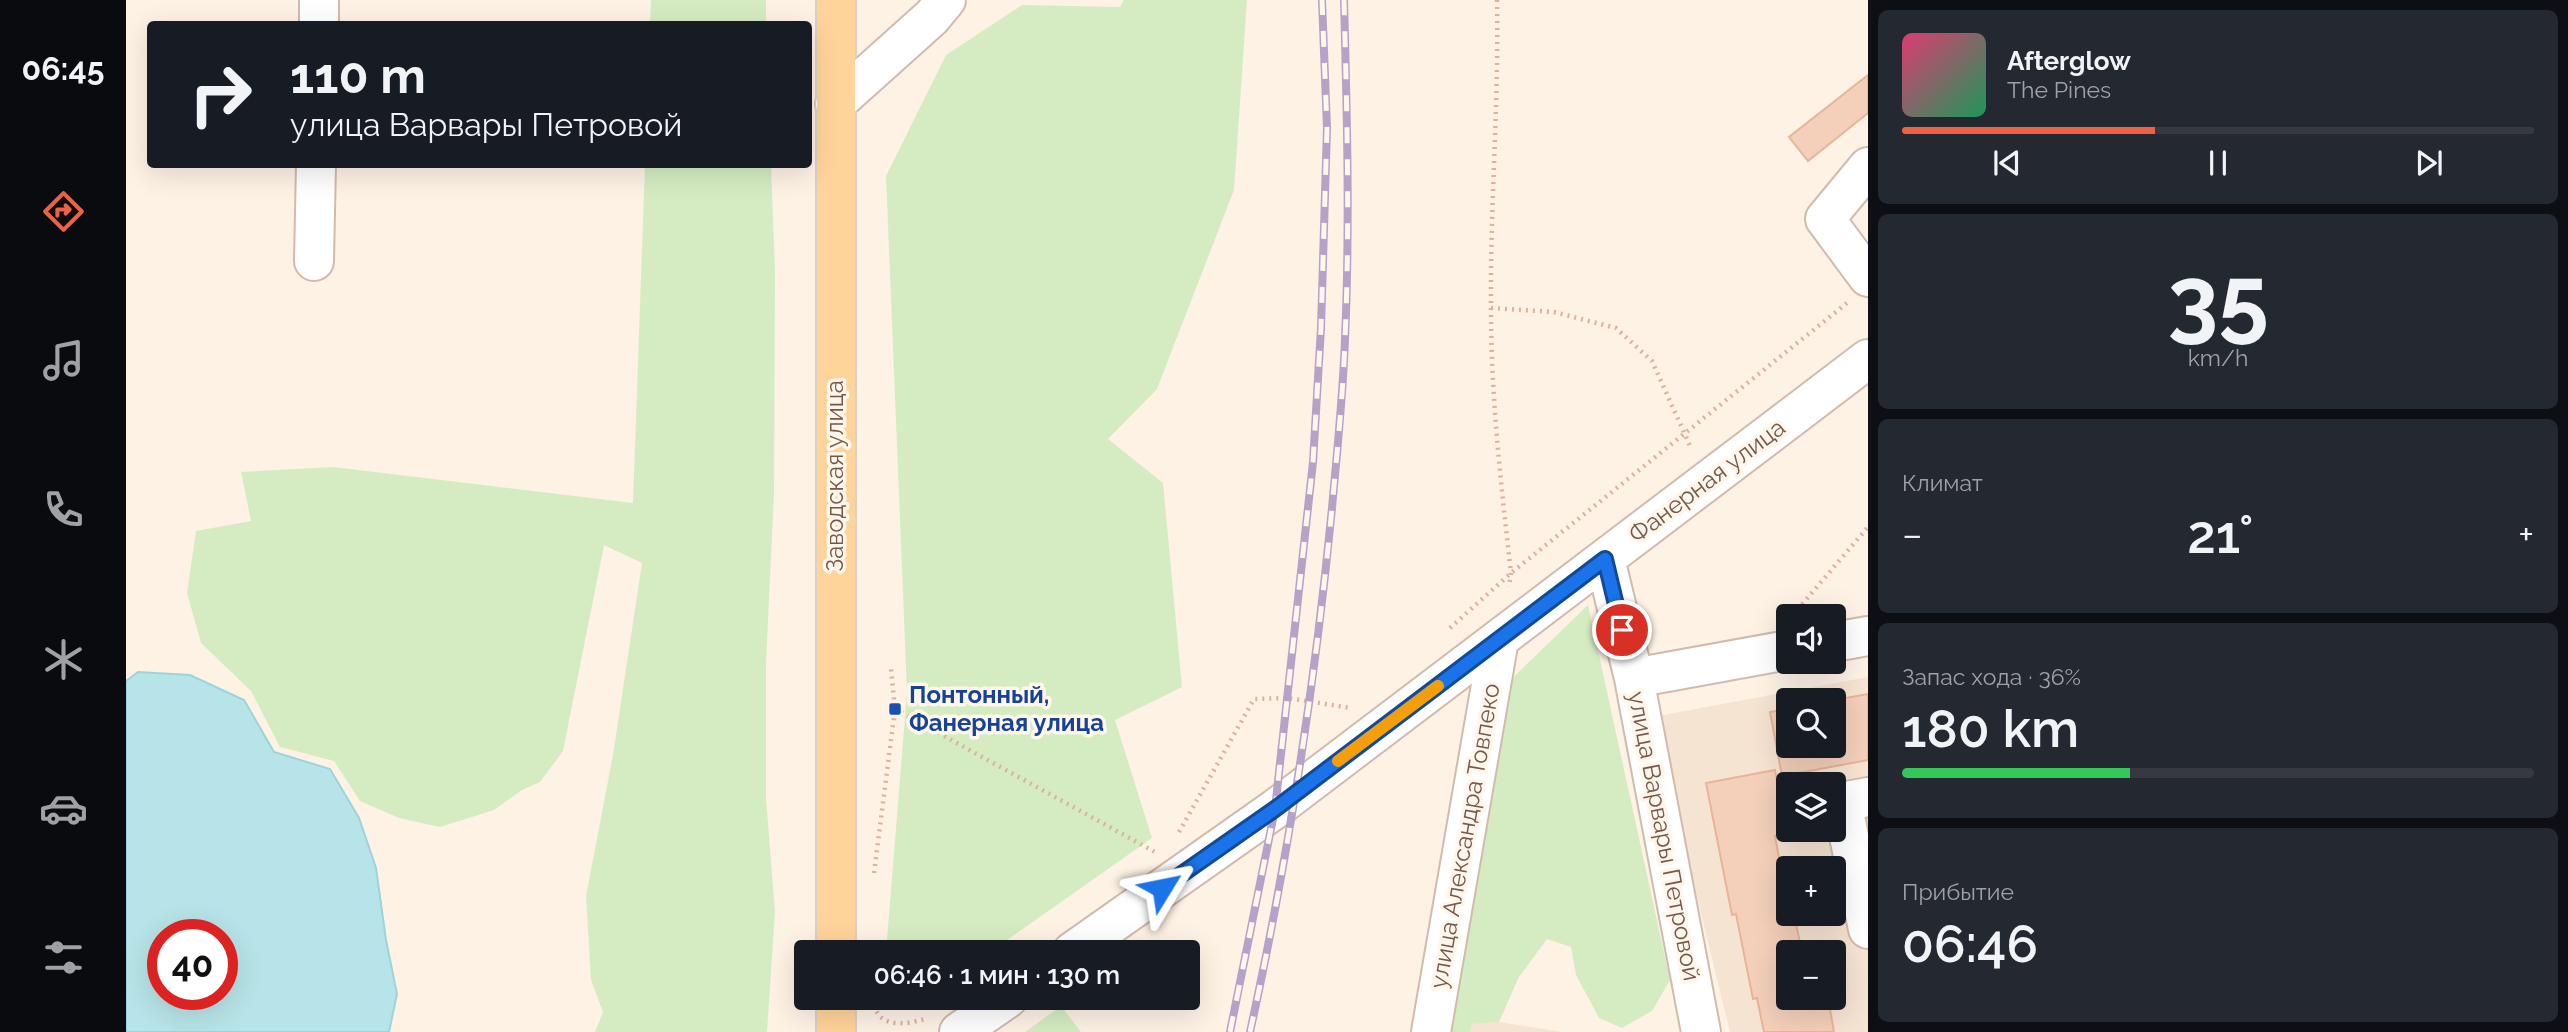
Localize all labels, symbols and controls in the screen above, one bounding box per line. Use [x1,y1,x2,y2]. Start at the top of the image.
text: Afterglow [2007,46,2131,76]
text: 110 m [290,47,426,104]
icon: right [175,49,266,140]
text: 06:45 [22,50,104,87]
text: The Pines [2007,76,2111,103]
text: улица Варвары Петровой [290,106,682,143]
icon: previous [1988,144,2026,182]
icon: pause [2199,144,2237,182]
icon: next [2410,144,2448,182]
icon: directions [39,187,88,236]
text: 35 [2167,245,2269,352]
icon: music [39,336,88,385]
text: km/h [2188,344,2248,371]
street label: Заводская улица [820,380,849,572]
street label: Фанерная улица [1623,412,1791,549]
text: Климат [1902,469,1983,496]
icon: phone [39,485,88,534]
text: 21° [2187,504,2254,565]
text: − [1902,512,1922,557]
text: + [2518,512,2534,557]
pin [1592,600,1652,660]
map controls [1776,604,1846,1010]
button: sound [1776,604,1846,674]
icon: arrive [1603,611,1641,649]
icon: climate [39,635,88,684]
text: Запас хода · 36% [1902,663,2081,690]
place label: Понтонный, Фанерная улица [909,680,1104,737]
street label: улица Александра Товпеко [1423,681,1506,991]
button: search [1776,688,1846,758]
street label: улица Варвары Петровой [1622,689,1707,983]
text: 180 km [1902,698,2079,759]
marker: Понтонный, Фанерная улица [887,701,903,717]
button: layers [1776,772,1846,842]
icon: car [39,784,88,833]
position arrow [1125,851,1199,925]
button: + [1776,856,1846,926]
text: Прибытие [1902,878,2014,905]
text: 06:46 [1902,913,2038,974]
speed limit sign: 40 [147,919,238,1010]
icon: filters [39,933,88,982]
button: − [1776,940,1846,1010]
text: 06:46 · 1 мин · 130 m [874,960,1120,990]

